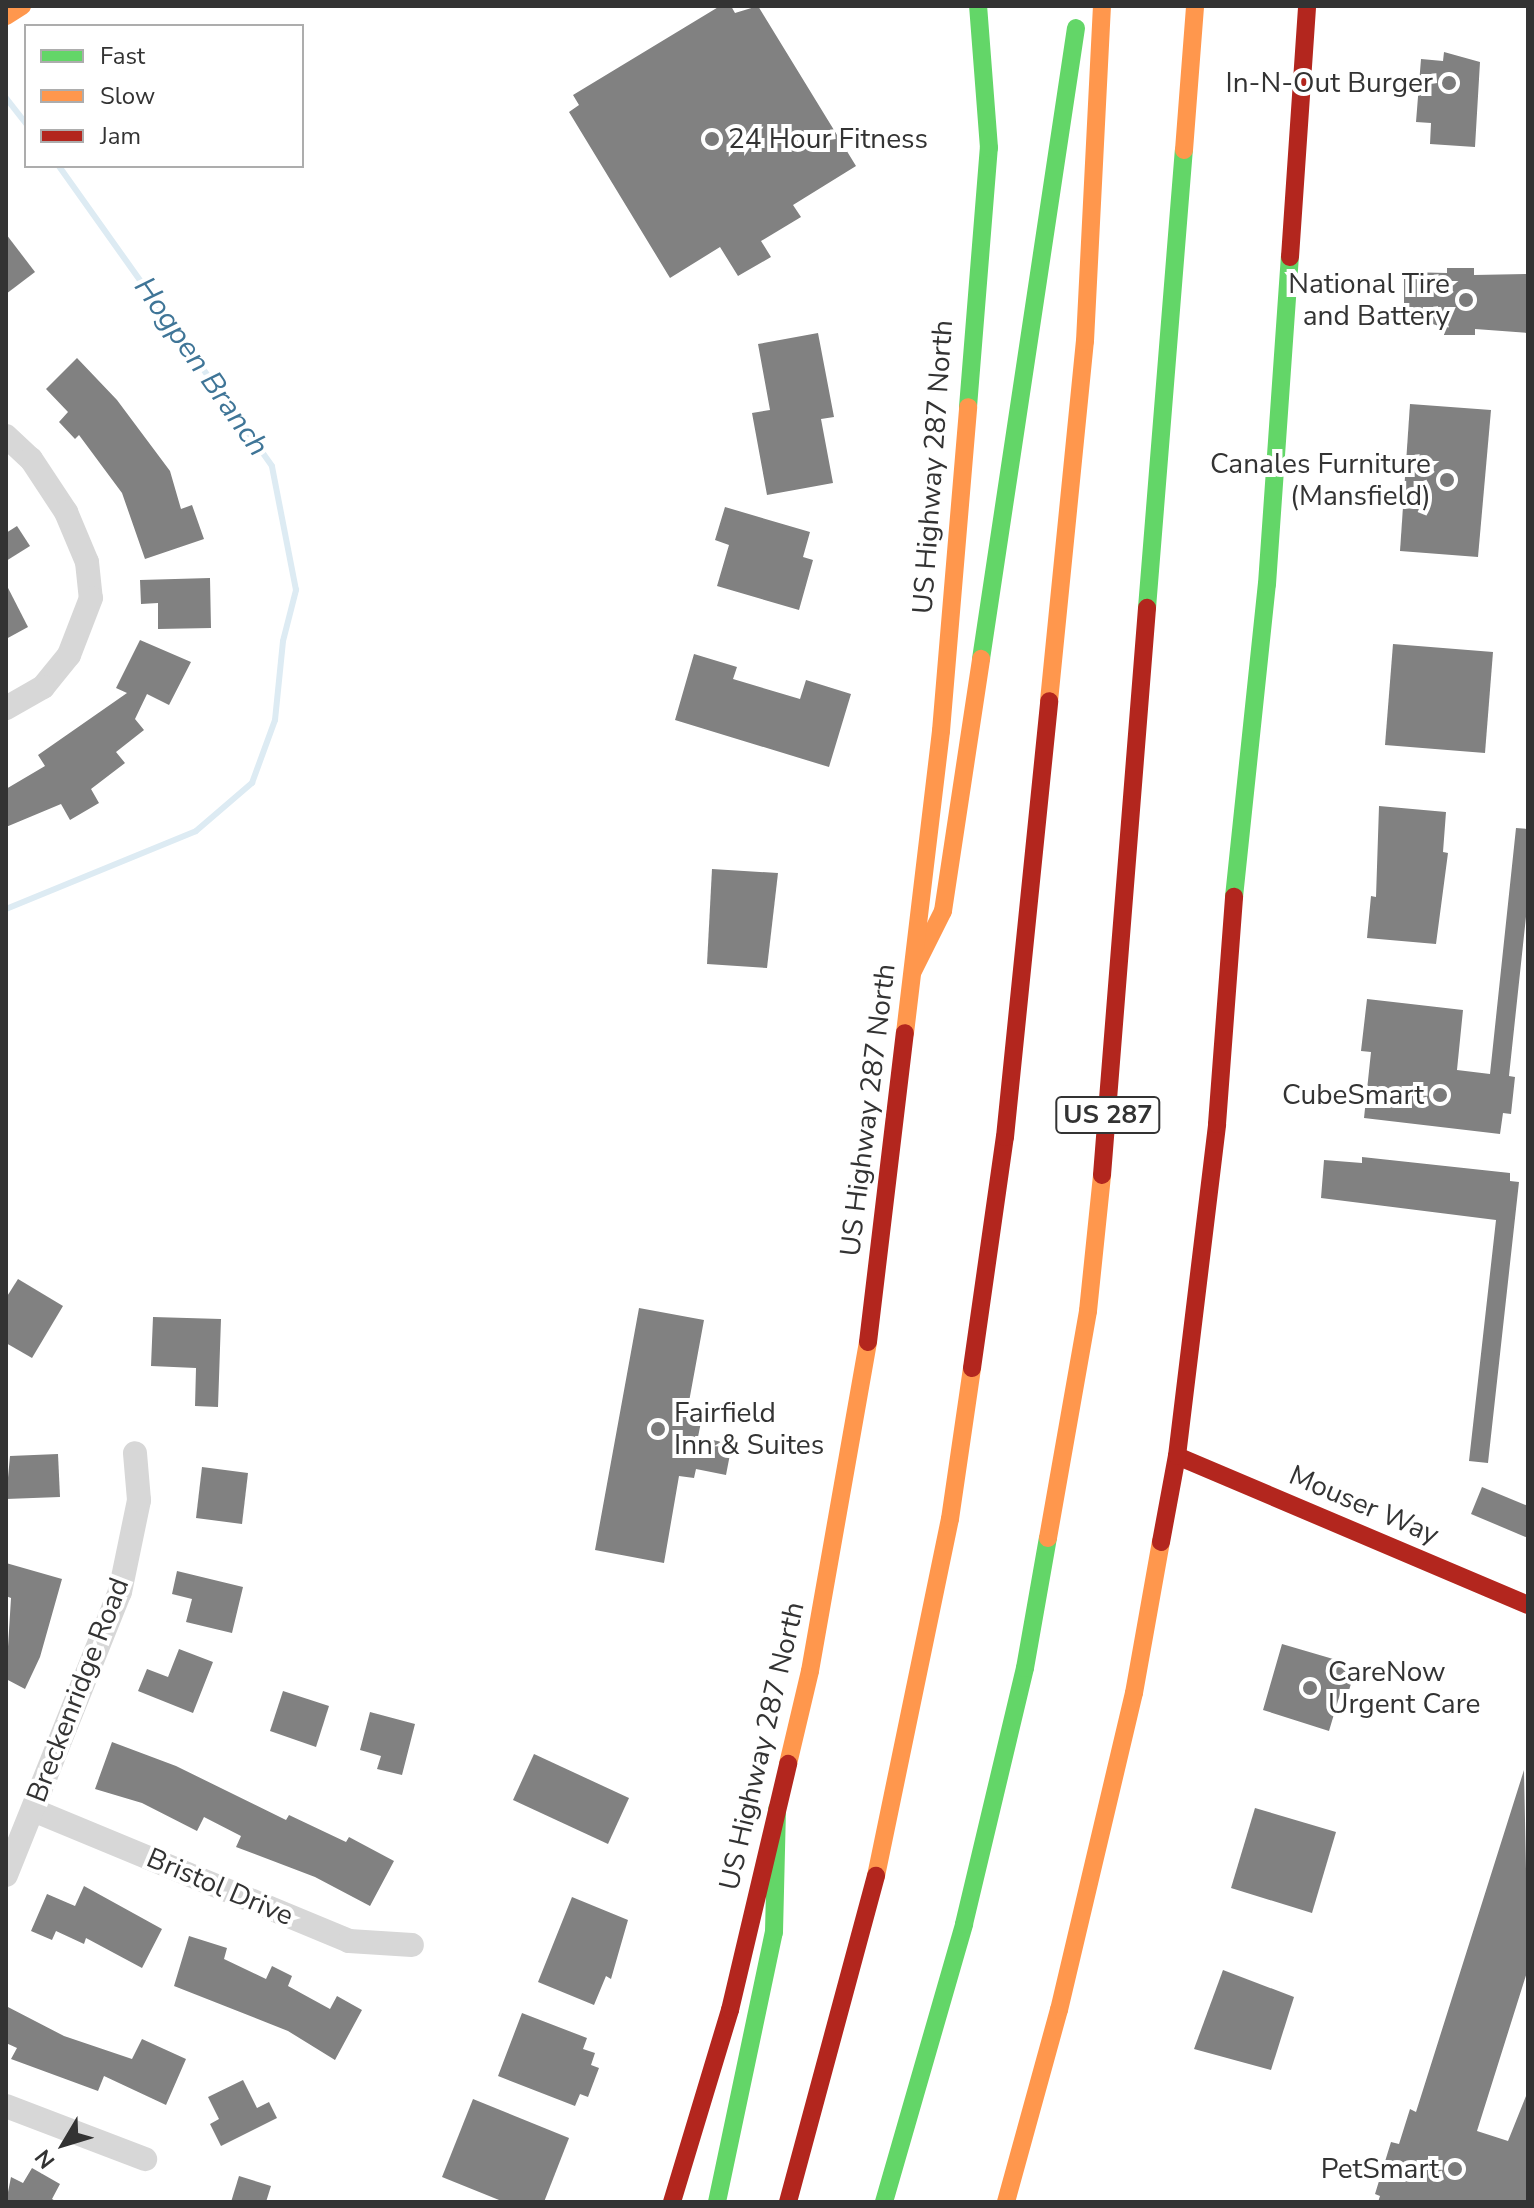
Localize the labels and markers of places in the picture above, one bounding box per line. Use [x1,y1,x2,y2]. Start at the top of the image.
place label: In-N-Out Burger [1225,66,1433,100]
marker: In-N-Out Burger [1440,74,1458,92]
place label: 24 Hour Fitness [728,122,928,156]
marker: 24 Hour Fitness [703,130,721,148]
place label: National Tire and Battery [1288,267,1450,333]
marker: National Tire and Battery [1457,291,1475,309]
place label: Canales Furniture (Mansfield) [1210,447,1431,513]
marker: Canales Furniture (Mansfield) [1438,471,1456,489]
place label: CubeSmart [1282,1078,1424,1112]
marker: CubeSmart [1431,1086,1449,1104]
place label: Fairfield Inn & Suites [674,1396,824,1462]
marker: Fairfield Inn & Suites [649,1420,667,1438]
place label: CareNow Urgent Care [1328,1655,1480,1721]
marker: CareNow Urgent Care [1299,1677,1321,1699]
place label: PetSmart [1321,2152,1439,2186]
marker: PetSmart [1446,2160,1464,2178]

